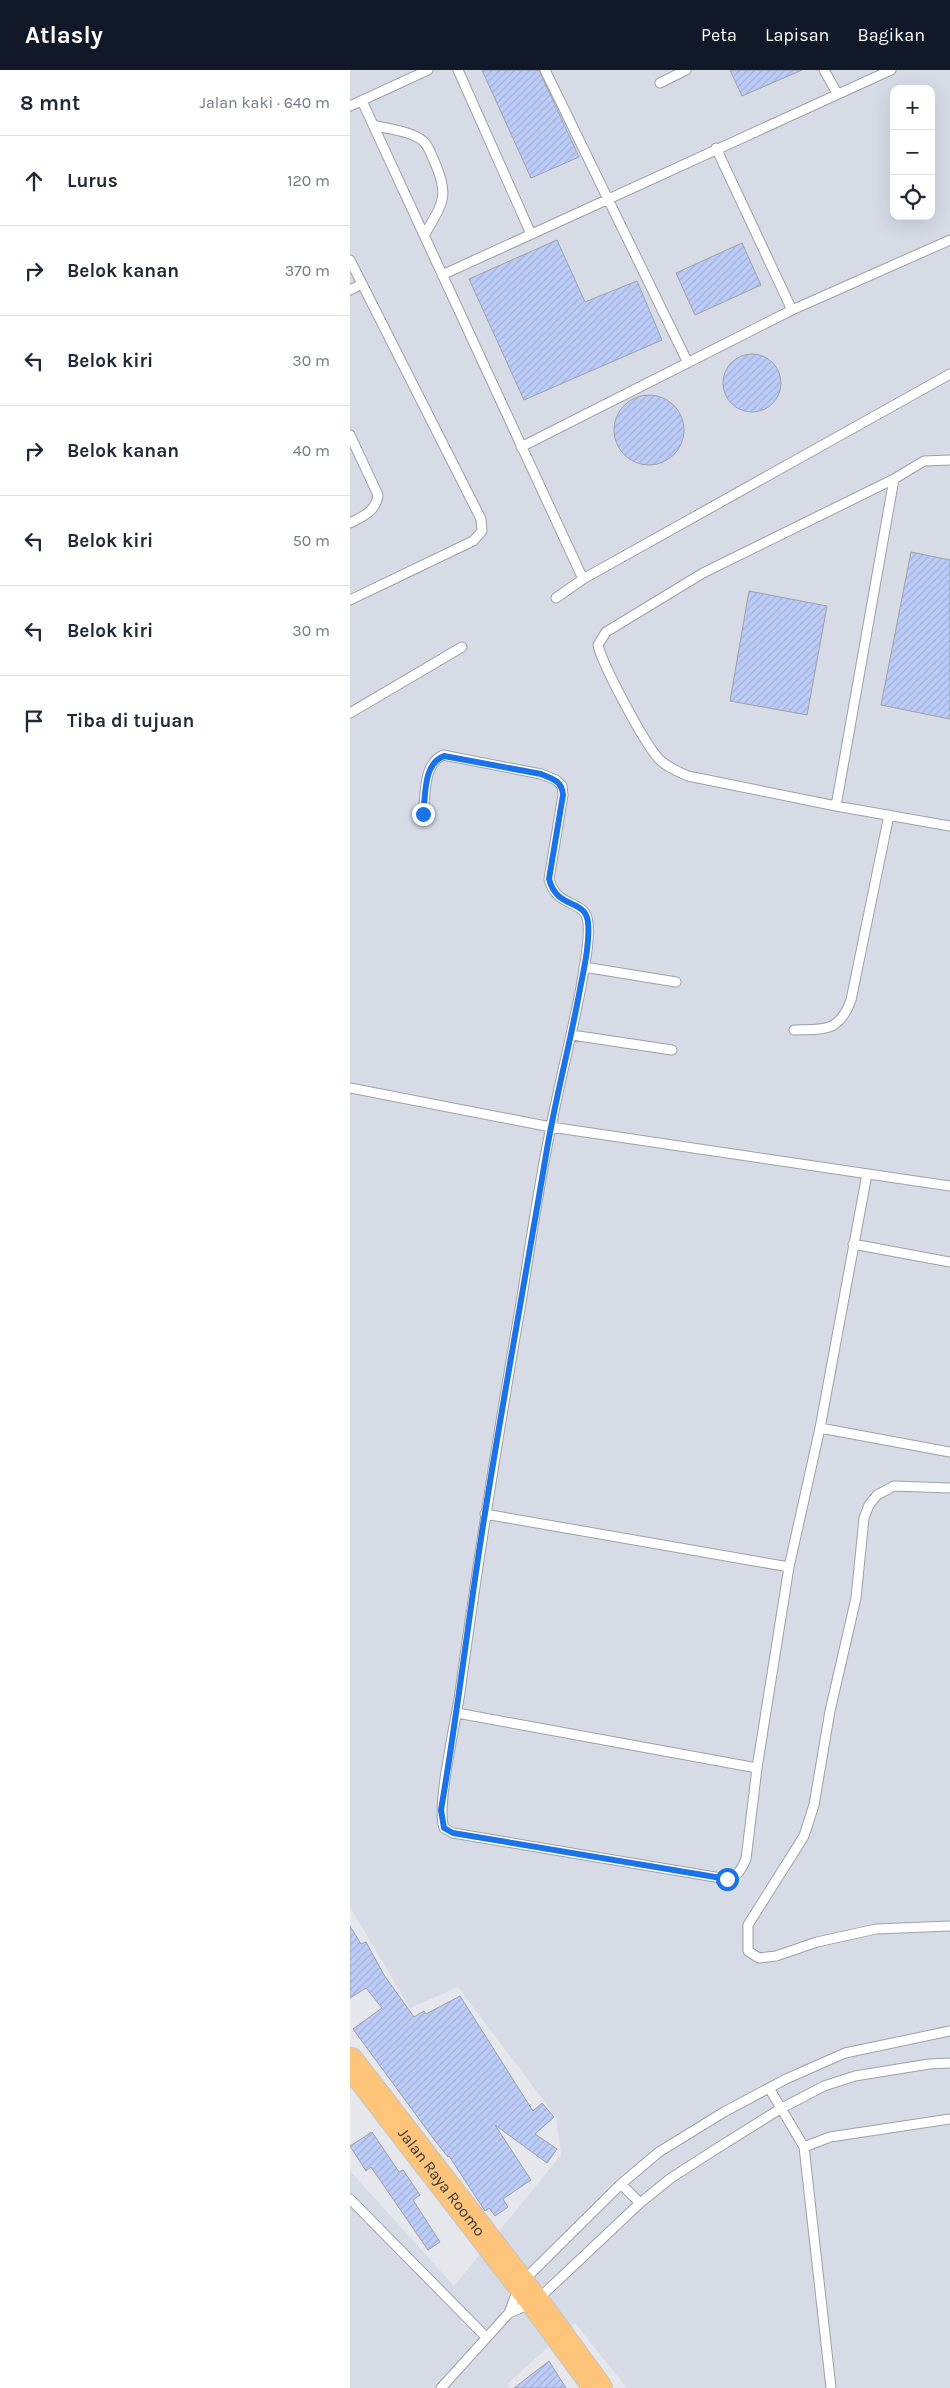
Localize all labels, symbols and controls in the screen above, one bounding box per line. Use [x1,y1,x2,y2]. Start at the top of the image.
text: Atlasly [25,21,103,49]
text: Peta [701,24,737,46]
text: Lapisan [765,24,829,46]
text: Bagikan [857,24,925,46]
map controls [890,85,935,220]
button: + [890,85,935,130]
text: 8 mnt [20,91,80,115]
text: Jalan kaki · 640 m [200,93,330,112]
button: − [890,130,935,175]
icon: ahead [20,167,48,195]
text: Lurus [67,170,118,192]
text: 120 m [287,171,330,190]
button: locate [890,175,935,220]
icon: right [20,257,48,285]
text: Belok kanan [67,260,179,282]
text: 370 m [285,261,330,280]
icon: left [20,347,48,375]
text: Belok kiri [67,350,153,372]
text: 30 m [292,351,330,370]
icon: right [20,437,48,465]
text: Belok kanan [67,440,179,462]
text: 40 m [293,441,330,460]
icon: left [20,527,48,555]
text: Belok kiri [67,530,153,552]
text: 50 m [293,531,330,550]
icon: left [20,617,48,645]
text: Belok kiri [67,620,153,642]
text: 30 m [292,621,330,640]
icon: arrive [20,707,48,735]
text: Tiba di tujuan [67,710,194,732]
route end [412,803,435,826]
route start [716,1868,739,1891]
street label: Jalan Raya Roomo [394,2124,490,2240]

